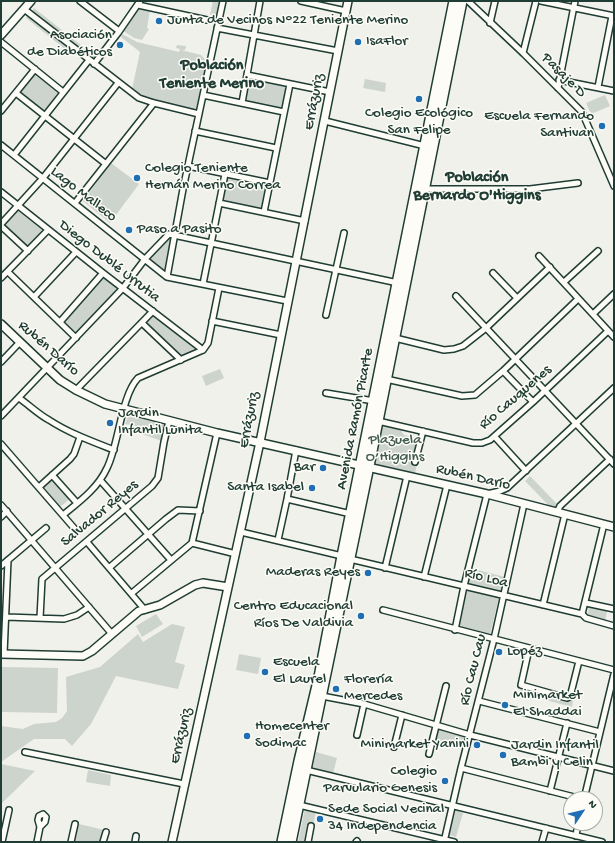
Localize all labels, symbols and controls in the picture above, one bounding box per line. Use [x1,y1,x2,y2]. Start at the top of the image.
place label: Junta de Vecinos N°22 Teniente Merino [167,12,408,30]
marker: Junta de Vecinos N°22 Teniente Merino [154,16,164,26]
place label: Asociación de Diabéticos [27,27,112,62]
place label: IsaFlor [366,33,408,51]
marker: IsaFlor [353,37,363,47]
marker: Asociación de Diabéticos [115,40,125,50]
street label: Pasaje D [537,50,589,102]
district label: Población Teniente Merino [160,57,264,95]
street label: Errázuriz [301,72,329,132]
marker: Colegio Ecológico San Felipe [414,94,424,104]
place label: Colegio Ecológico San Felipe [365,105,473,140]
place label: Escuela Fernando Santivan [484,108,594,143]
marker: Escuela Fernando Santivan [597,121,607,131]
place label: Colegio Teniente Hernán Merino Correa [145,160,281,195]
street label: Lago Malleco [46,163,120,227]
district label: Población Bernardo O'Higgins [413,169,541,207]
marker: Colegio Teniente Hernán Merino Correa [132,173,142,183]
street label: Diego Dublé Urrutia [55,217,163,307]
place label: Paso a Pasito [137,221,222,239]
marker: Paso a Pasito [124,225,134,235]
street label: Rubén Darío [14,317,82,381]
street label: Avenida Ramón Picarte [333,347,379,491]
street label: Río Cauquenes [476,362,556,434]
street label: Errázuriz [236,390,264,450]
place label: Jardin Infantil Lunita [118,405,202,440]
marker: Jardin Infantil Lunita [105,418,115,428]
park label: Plazuela O’Higgins [366,432,424,467]
place label: Bar [294,459,315,477]
street label: Rubén Darío [434,461,512,495]
marker: Bar [318,463,328,473]
street label: Salvador Reyes [58,477,142,551]
place label: Santa Isabel [227,479,304,497]
marker: Santa Isabel [307,483,317,493]
place label: Maderas Reyes [266,564,360,582]
street label: Río Loa [462,565,510,593]
marker: Maderas Reyes [363,568,373,578]
place label: Centro Educacional Ríos De Valdivia [234,598,353,633]
marker: Centro Educacional Ríos De Valdivia [356,611,366,621]
street label: Río Cau Cau [456,632,492,708]
place label: Lopéz [507,643,542,661]
marker: Lopéz [494,647,504,657]
place label: Escuela El Laurel [273,654,326,689]
marker: Escuela El Laurel [260,667,270,677]
place label: Florería Mercedes [344,671,402,706]
marker: Florería Mercedes [331,684,341,694]
place label: Minimarket El Shaddai [513,687,582,722]
marker: Minimarket El Shaddai [500,700,510,710]
street label: Errázuriz [167,706,197,766]
place label: Homecenter Sodimac [255,718,329,753]
marker: Homecenter Sodimac [242,731,252,741]
place label: Minimarket Yanini [361,736,469,754]
place label: Jardin Infantil Bambi y Celin [511,737,599,772]
marker: Minimarket Yanini [472,740,482,750]
marker: Jardin Infantil Bambi y Celin [498,750,508,760]
place label: Colegio Parvulario Genesis [324,763,437,798]
marker: Colegio Parvulario Genesis [440,776,450,786]
north arrow [563,791,603,831]
text: N [585,798,599,811]
place label: Sede Social Vecinal 34 Independencia [328,801,444,836]
marker: Sede Social Vecinal 34 Independencia [315,814,325,824]

